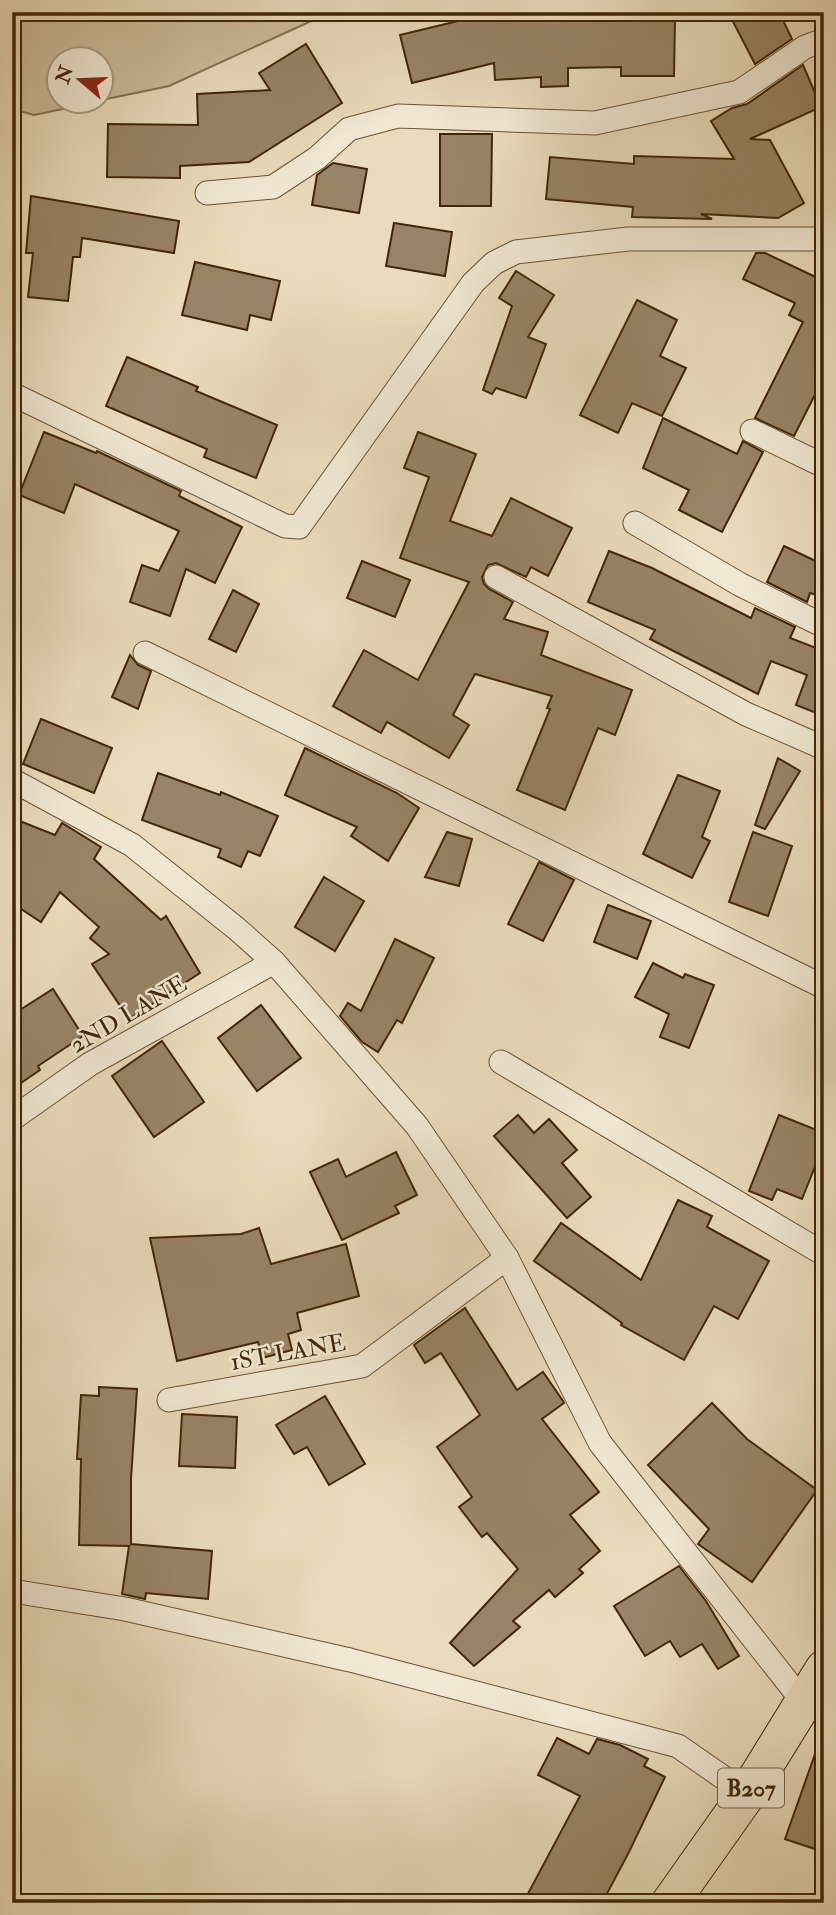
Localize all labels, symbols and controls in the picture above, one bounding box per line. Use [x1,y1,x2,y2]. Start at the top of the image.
north arrow [46,46,116,116]
text: N [50,62,79,88]
street label: 2ND LANE [64,968,192,1060]
street label: 1ST LANE [228,1327,348,1378]
road number: B207 [718,1768,784,1808]

